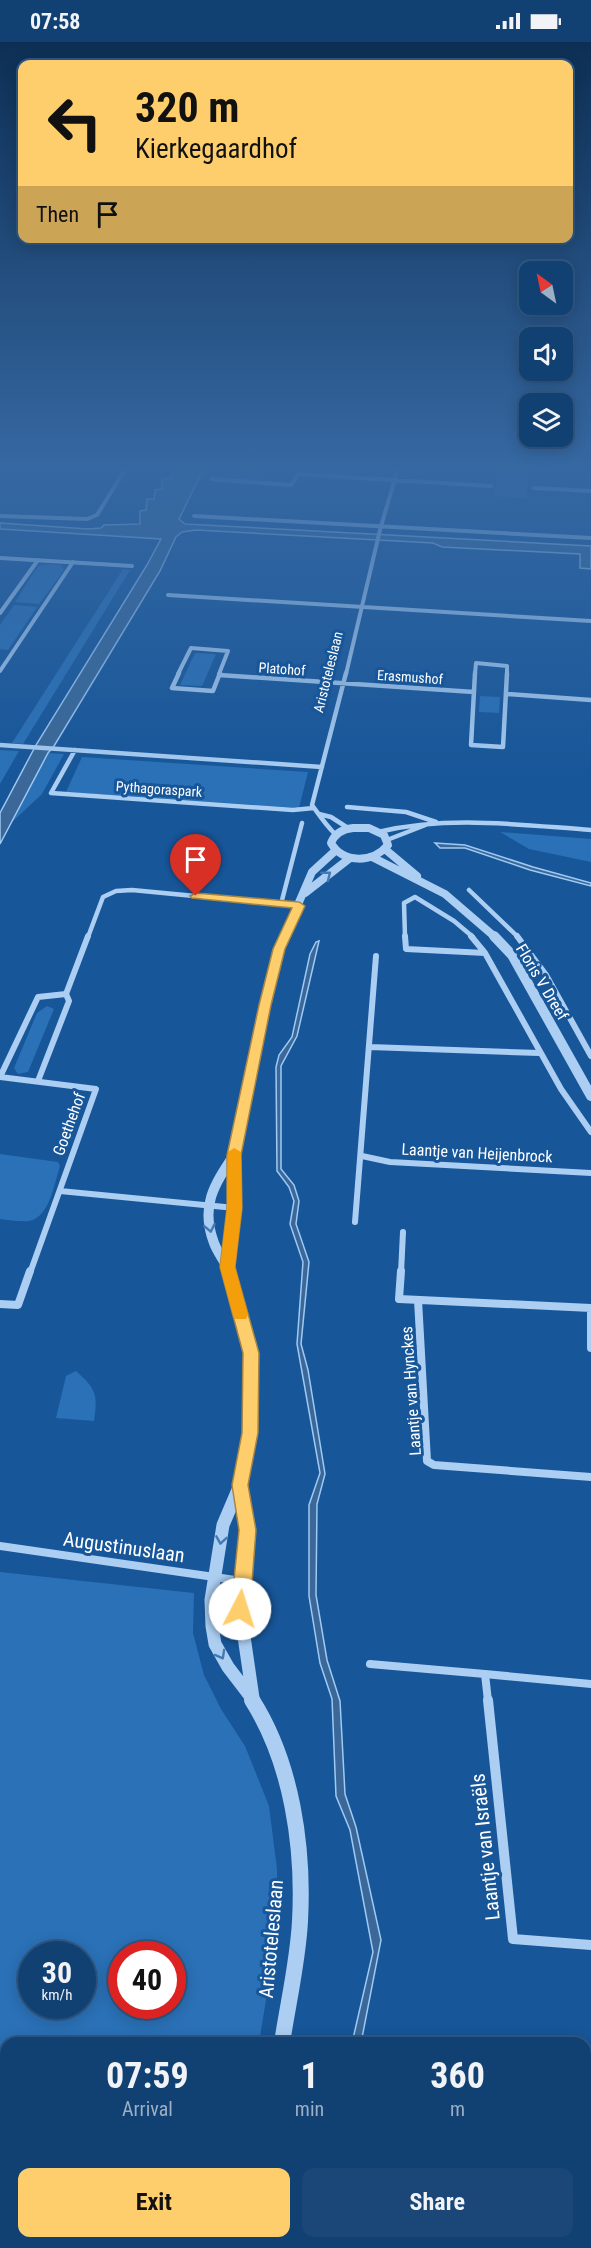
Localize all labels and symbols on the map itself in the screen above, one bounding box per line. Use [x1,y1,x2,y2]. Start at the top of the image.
north arrow [519,261,573,315]
street label: Aristoteleslaan [310,630,346,714]
street label: Platohof [258,659,307,679]
street label: Erasmushof [377,667,444,687]
street label: Pythagoraspark [115,778,203,800]
pin [170,834,221,896]
one-way arrow [320,871,331,882]
street label: Floris V Dreef [512,940,572,1024]
street label: Goethehof [49,1090,89,1158]
street label: Laantje van Heijenbrock [401,1140,554,1166]
one-way arrow [203,1222,216,1232]
street label: Laantje van Hynckes [397,1326,425,1456]
street label: Augustinuslaan [62,1527,186,1567]
one-way arrow [216,1536,228,1545]
position arrow [208,1577,272,1641]
one-way arrow [214,1649,225,1659]
street label: Laantje van Israëls [465,1772,505,1922]
street label: Aristoteleslaan [254,1879,288,1999]
speed limit sign: 40 [108,1941,186,2019]

